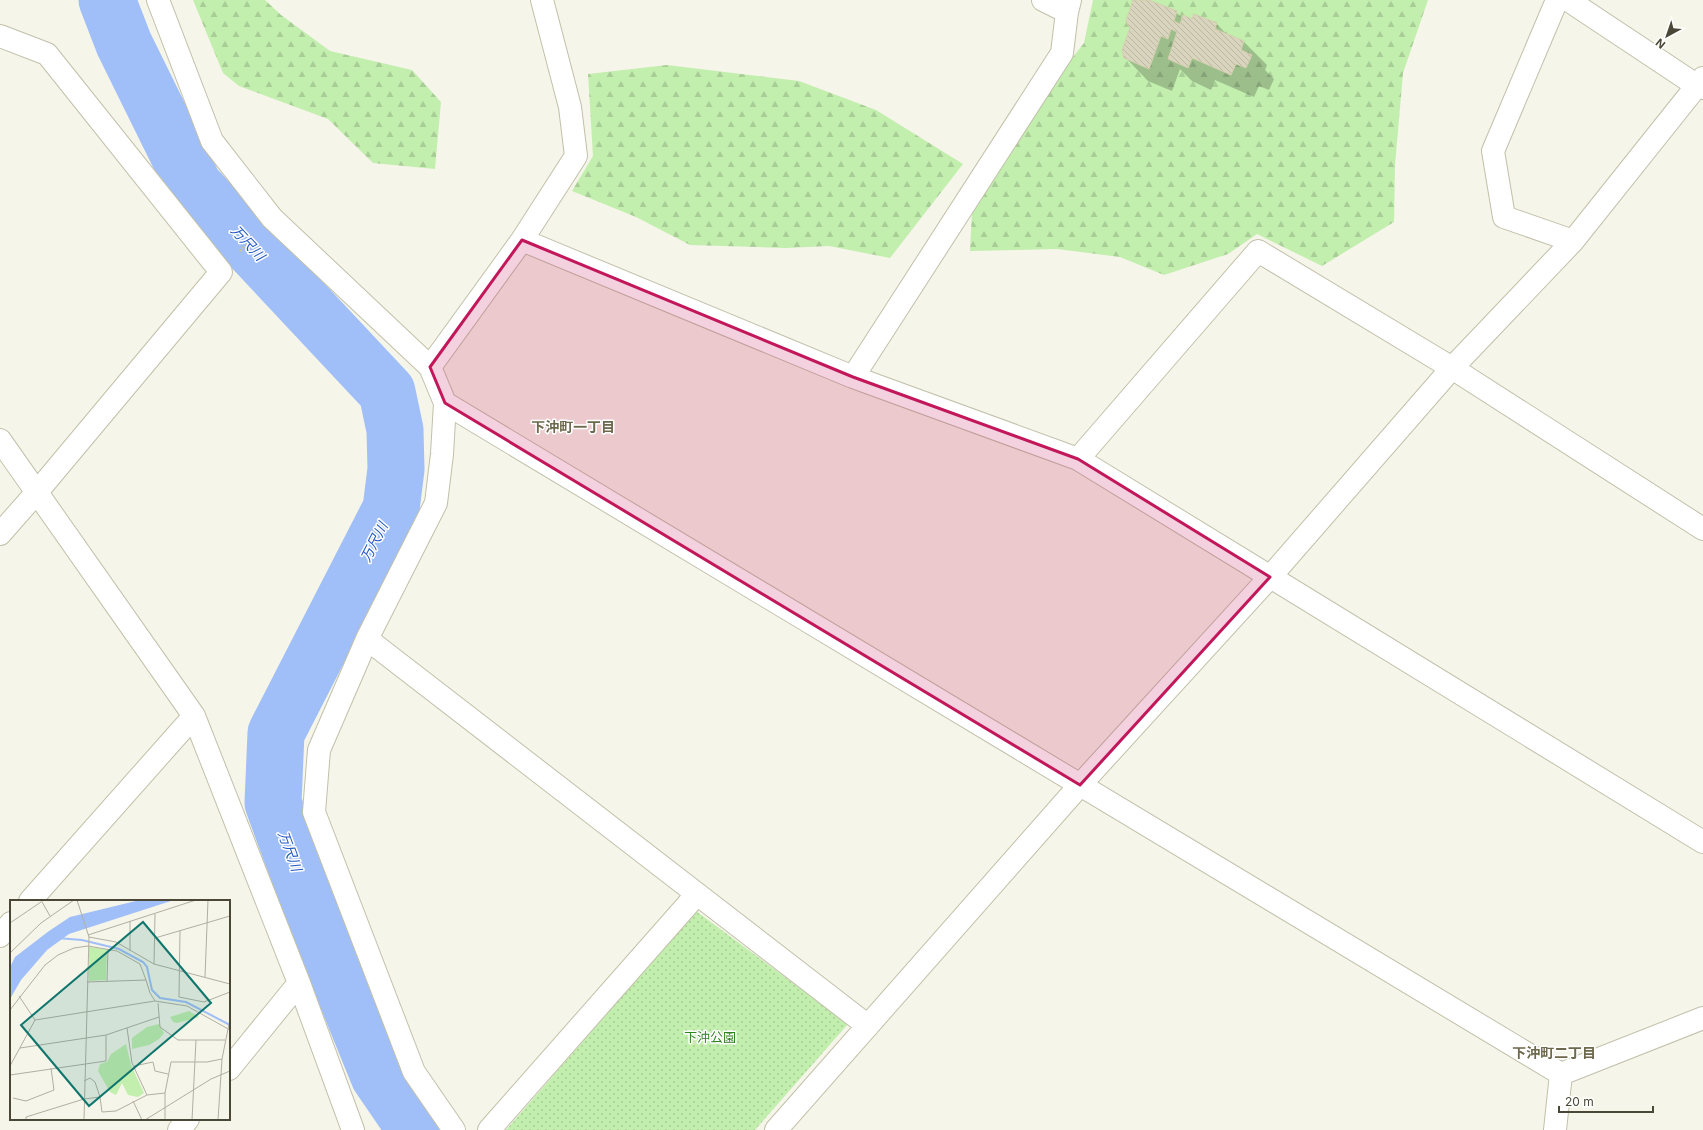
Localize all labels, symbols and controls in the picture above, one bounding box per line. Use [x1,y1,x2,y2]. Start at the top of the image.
north arrow [1647,16,1687,56]
text: N [1653,36,1668,52]
water label: 万尺川 [228,222,270,265]
district label: 下沖町一丁目 [531,418,615,435]
water label: 万尺川 [356,517,392,564]
water label: 万尺川 [275,828,306,875]
inset map [10,900,230,1120]
park label: 下沖公園 [684,1029,736,1045]
district label: 下沖町二丁目 [1512,1044,1596,1061]
scale bar [1559,1088,1653,1114]
text: 20 m [1565,1094,1594,1109]

